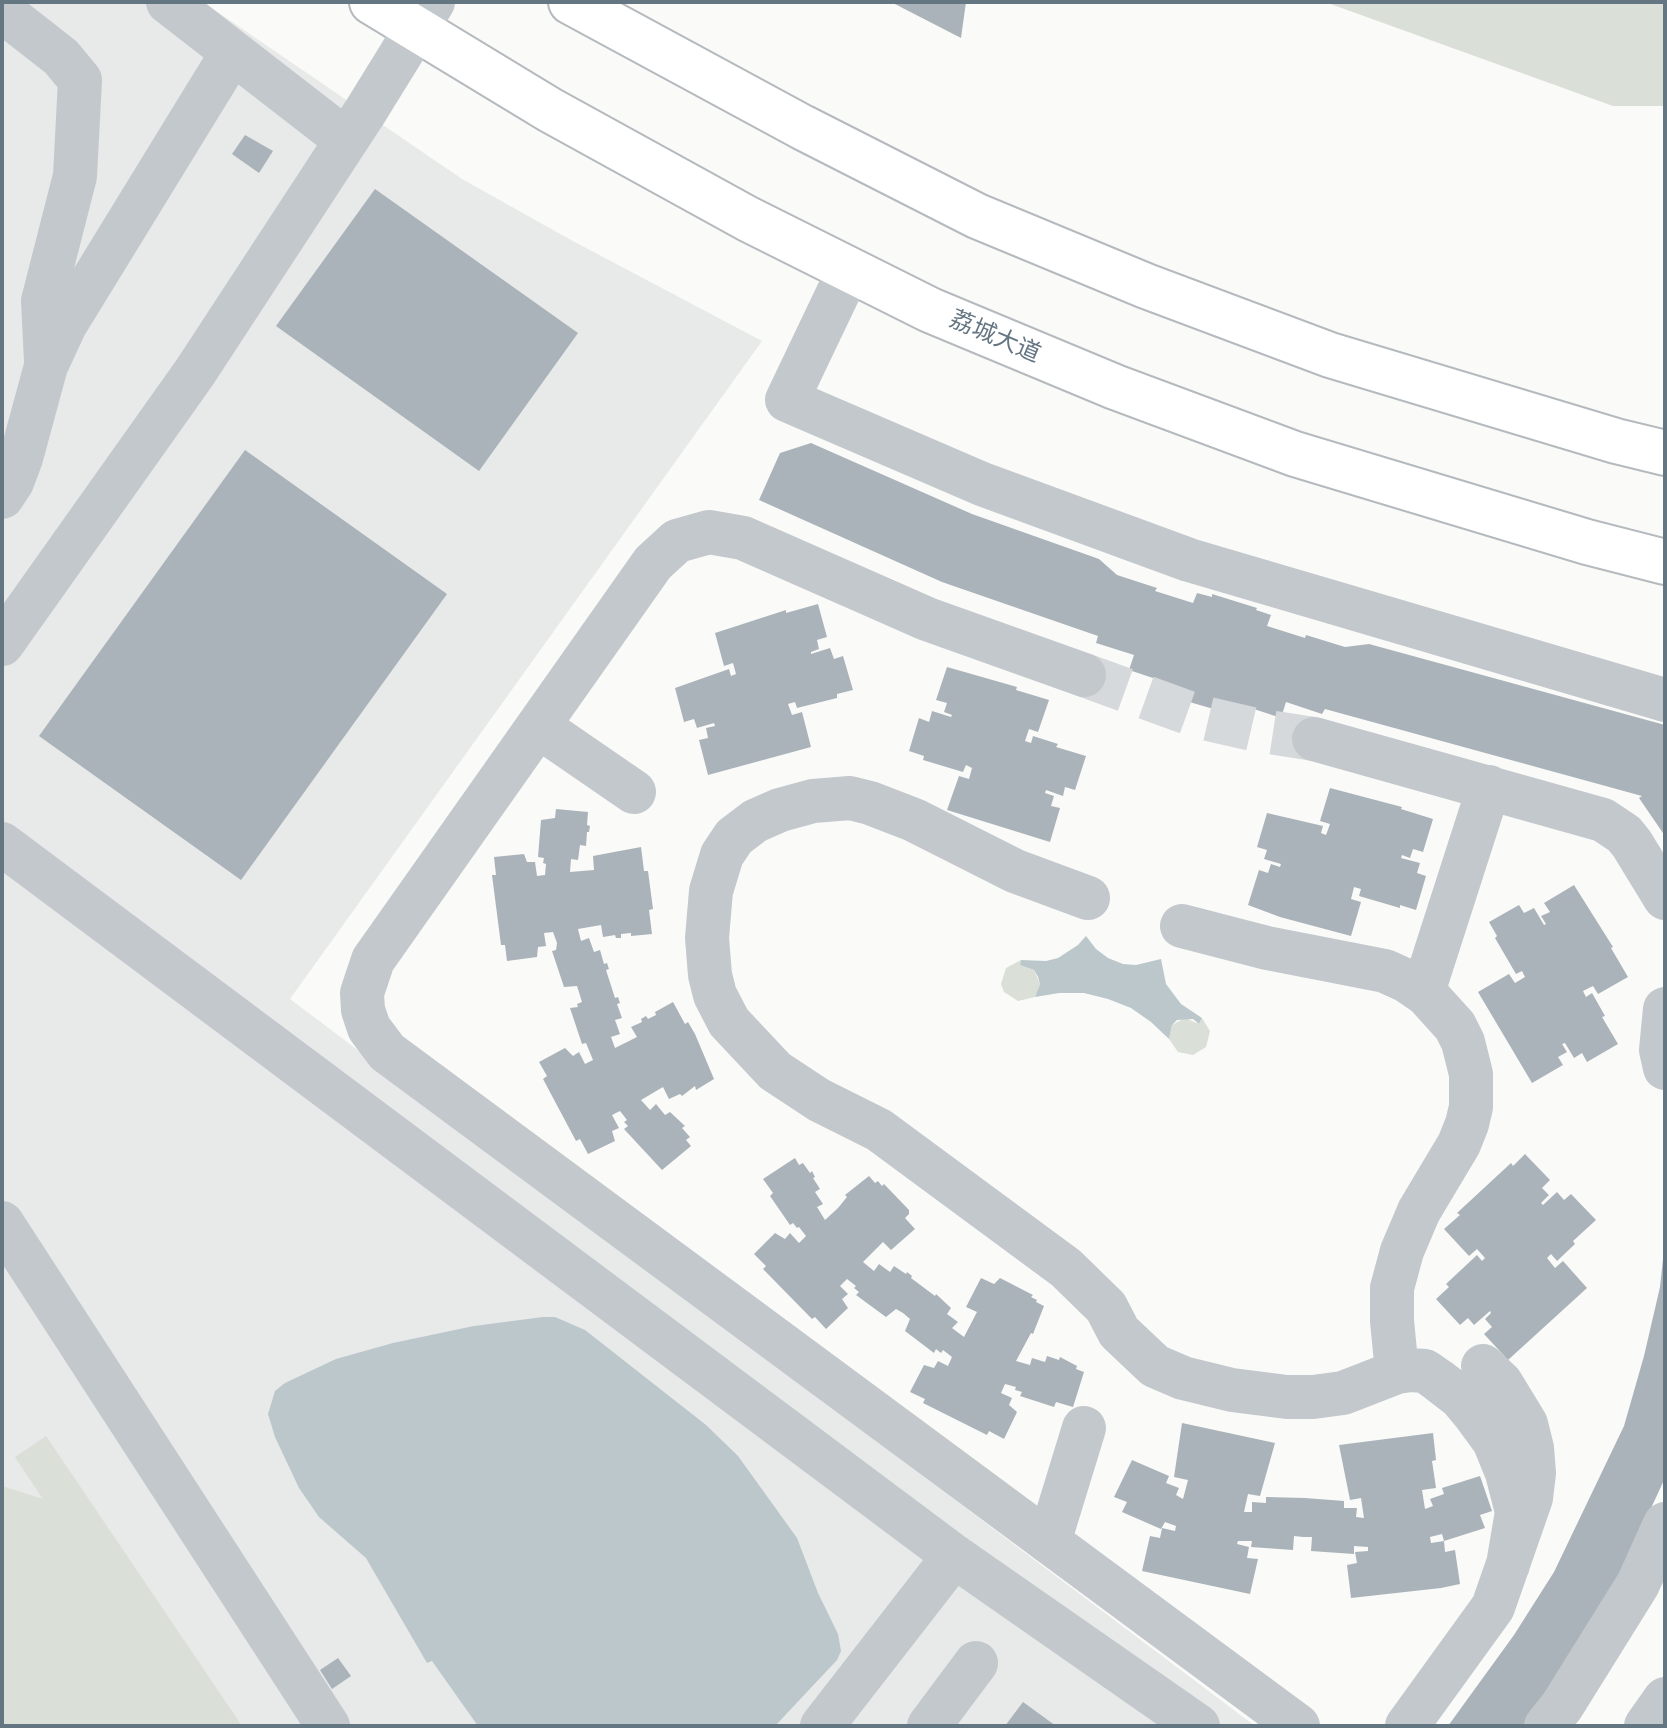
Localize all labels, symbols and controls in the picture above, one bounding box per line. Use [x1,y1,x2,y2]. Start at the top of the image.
street label: 荔城大道 [945,305,1045,369]

